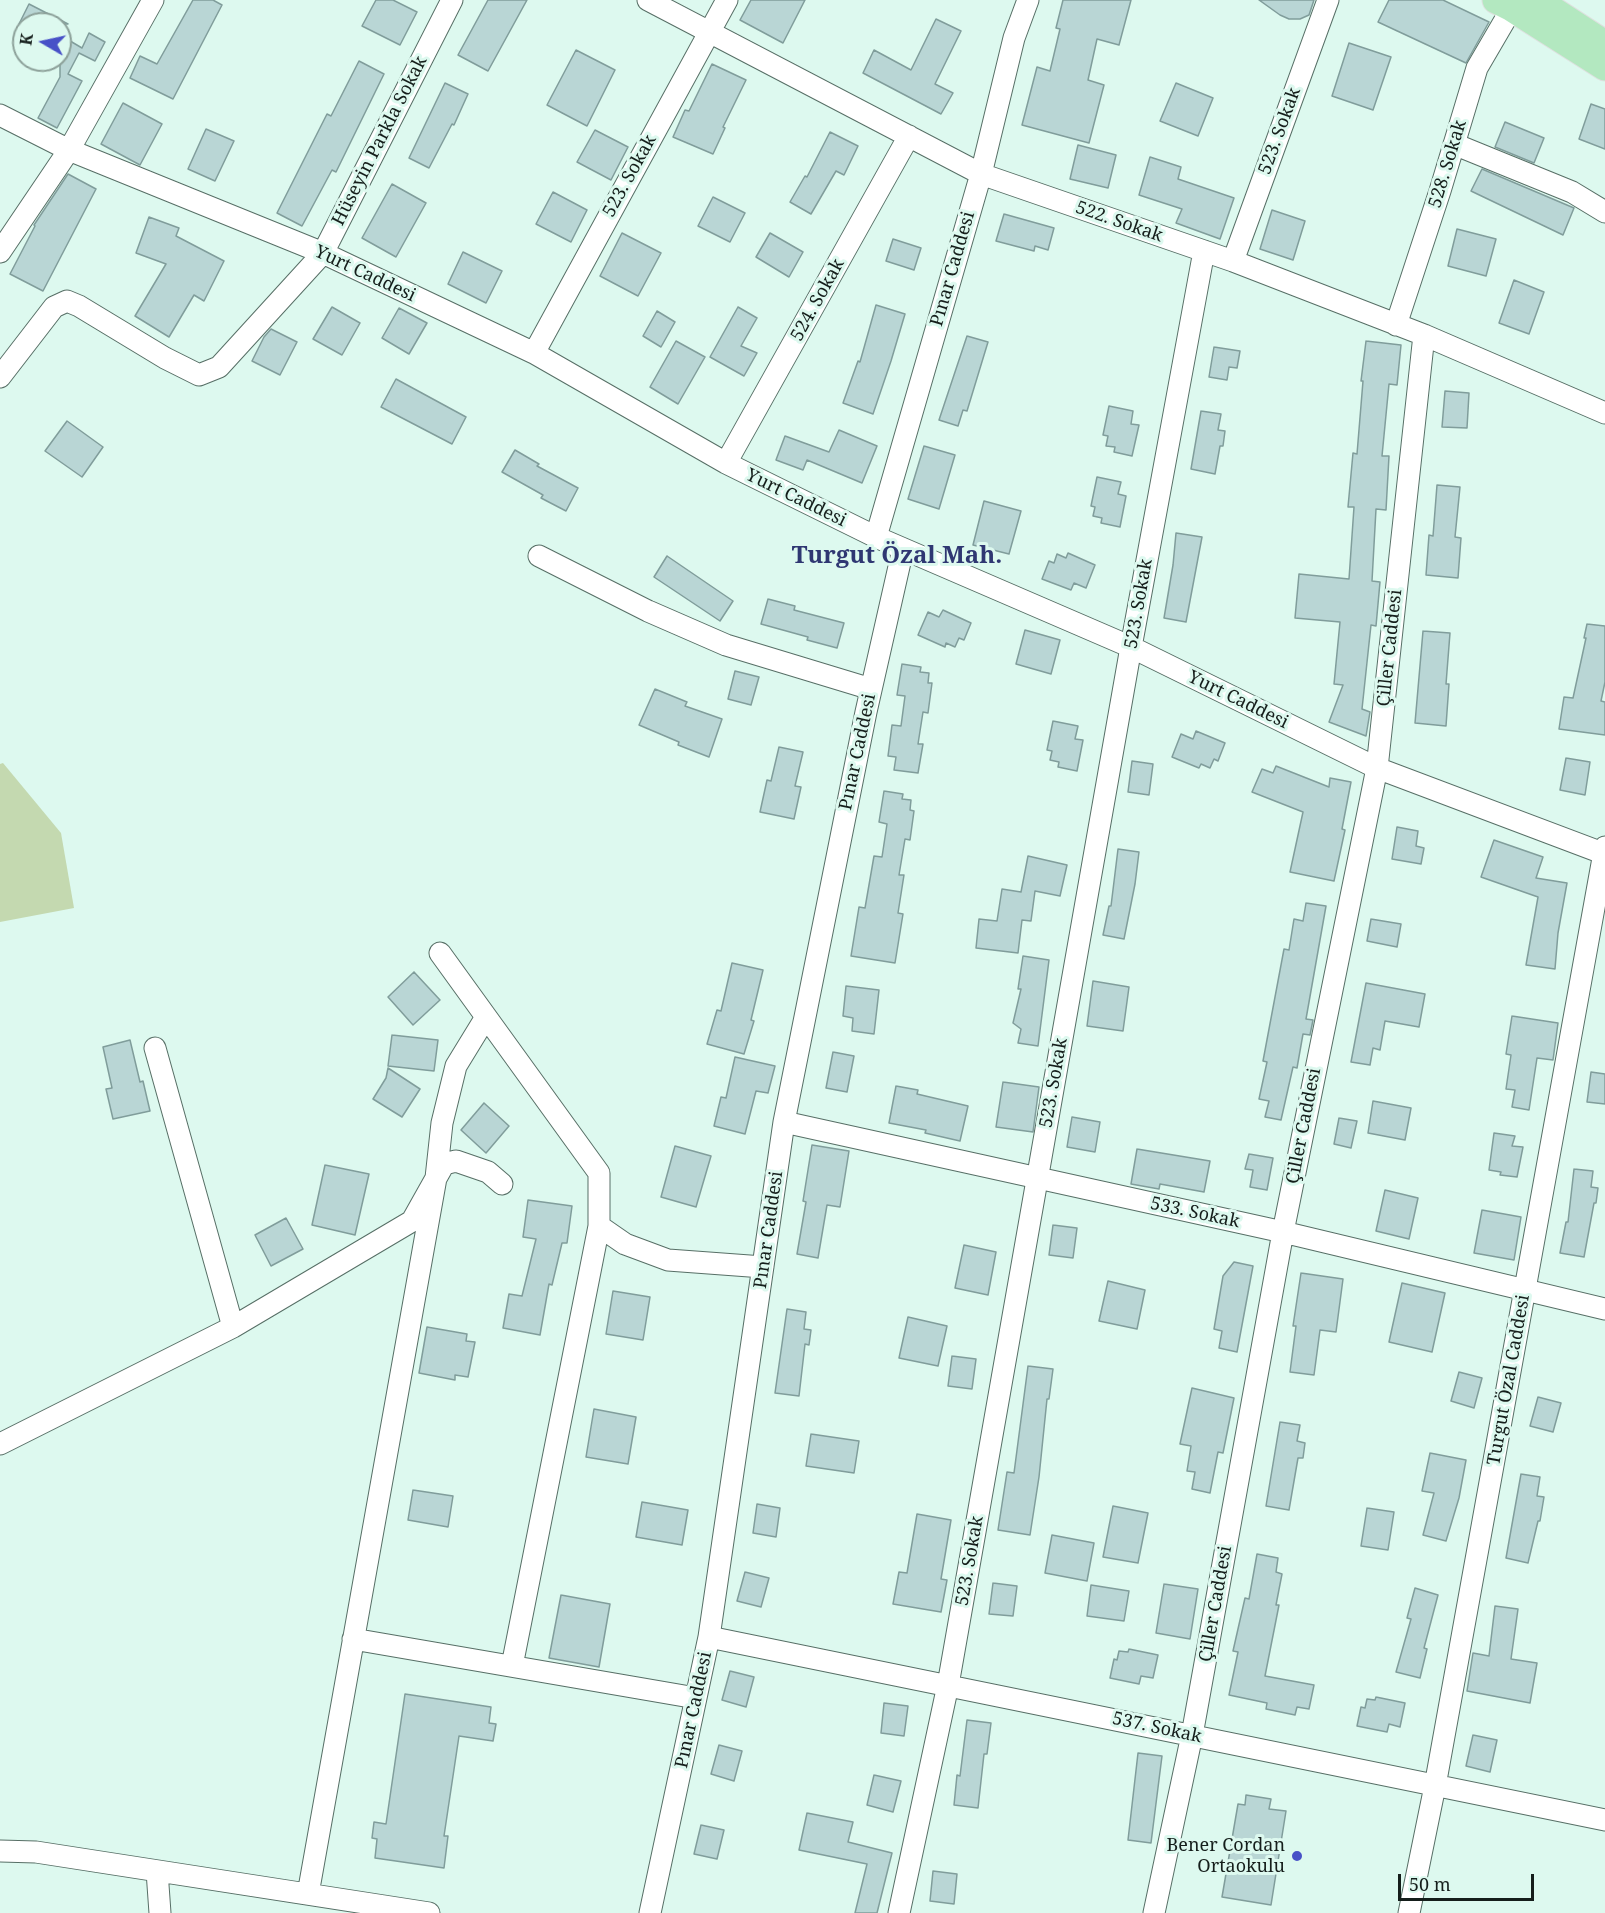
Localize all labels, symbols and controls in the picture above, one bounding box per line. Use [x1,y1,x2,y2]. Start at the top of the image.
north arrow [12,12,72,72]
text: K [14,32,38,47]
street label: Hüseyin Parkla Sokak [328,53,432,229]
street label: 523. Sokak [1254,85,1306,177]
street label: 528. Sokak [1424,117,1472,211]
street label: 523. Sokak [599,131,661,221]
street label: 522. Sokak [1073,197,1165,247]
street label: Pınar Caddesi [926,209,980,329]
street label: Yurt Caddesi [311,241,419,307]
street label: 524. Sokak [787,255,849,345]
street label: Yurt Caddesi [742,464,850,532]
district label: Turgut Özal Mah. [792,542,1002,570]
street label: 523. Sokak [1120,557,1158,651]
street label: Çiller Caddesi [1373,588,1407,708]
street label: Yurt Caddesi [1184,666,1292,734]
street label: Pınar Caddesi [835,692,881,812]
street label: 523. Sokak [1035,1036,1073,1130]
street label: Çiller Caddesi [1282,1066,1326,1186]
street label: Pınar Caddesi [750,1170,788,1290]
street label: 533. Sokak [1148,1193,1242,1233]
street label: Turgut Özal Caddesi [1483,1293,1535,1467]
street label: 523. Sokak [951,1514,989,1608]
street label: Çiller Caddesi [1195,1544,1237,1664]
street label: Pınar Caddesi [671,1650,717,1770]
street label: 537. Sokak [1110,1708,1204,1748]
place label: Bener Cordan Ortaokulu [1166,1835,1285,1878]
marker: Bener Cordan Ortaokulu [1290,1849,1304,1863]
scale bar [1401,1862,1538,1900]
text: 50 m [1409,1872,1451,1896]

